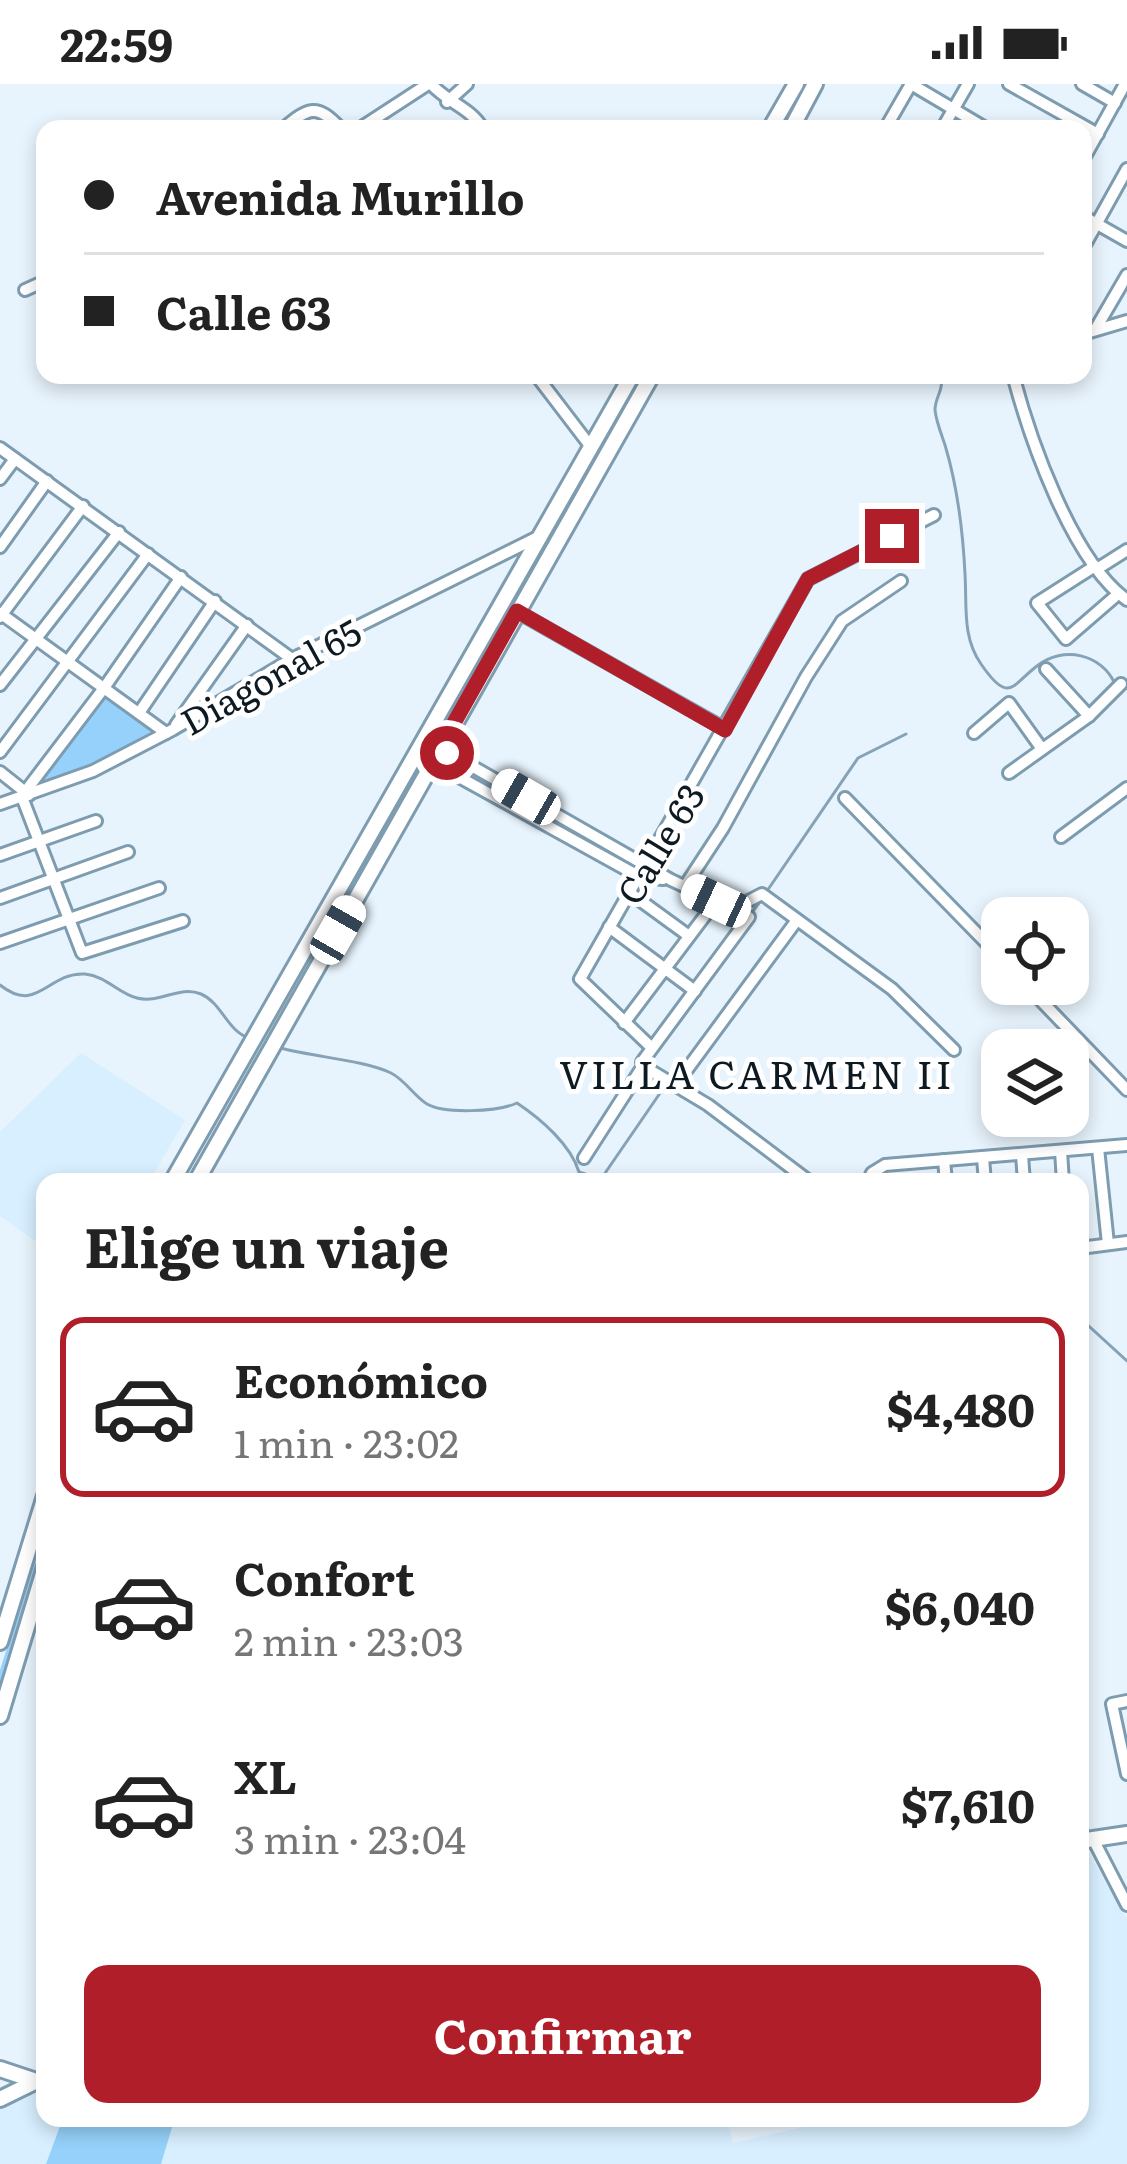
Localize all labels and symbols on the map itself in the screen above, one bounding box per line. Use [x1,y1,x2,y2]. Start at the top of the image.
route end [865,509,919,563]
street label: Diagonal 65 [170,604,370,746]
route start [420,726,474,780]
car [486,763,566,831]
street label: Calle 63 [602,772,716,914]
car [676,869,756,933]
car [304,890,372,970]
district label: VILLA CARMEN II [559,1043,955,1101]

